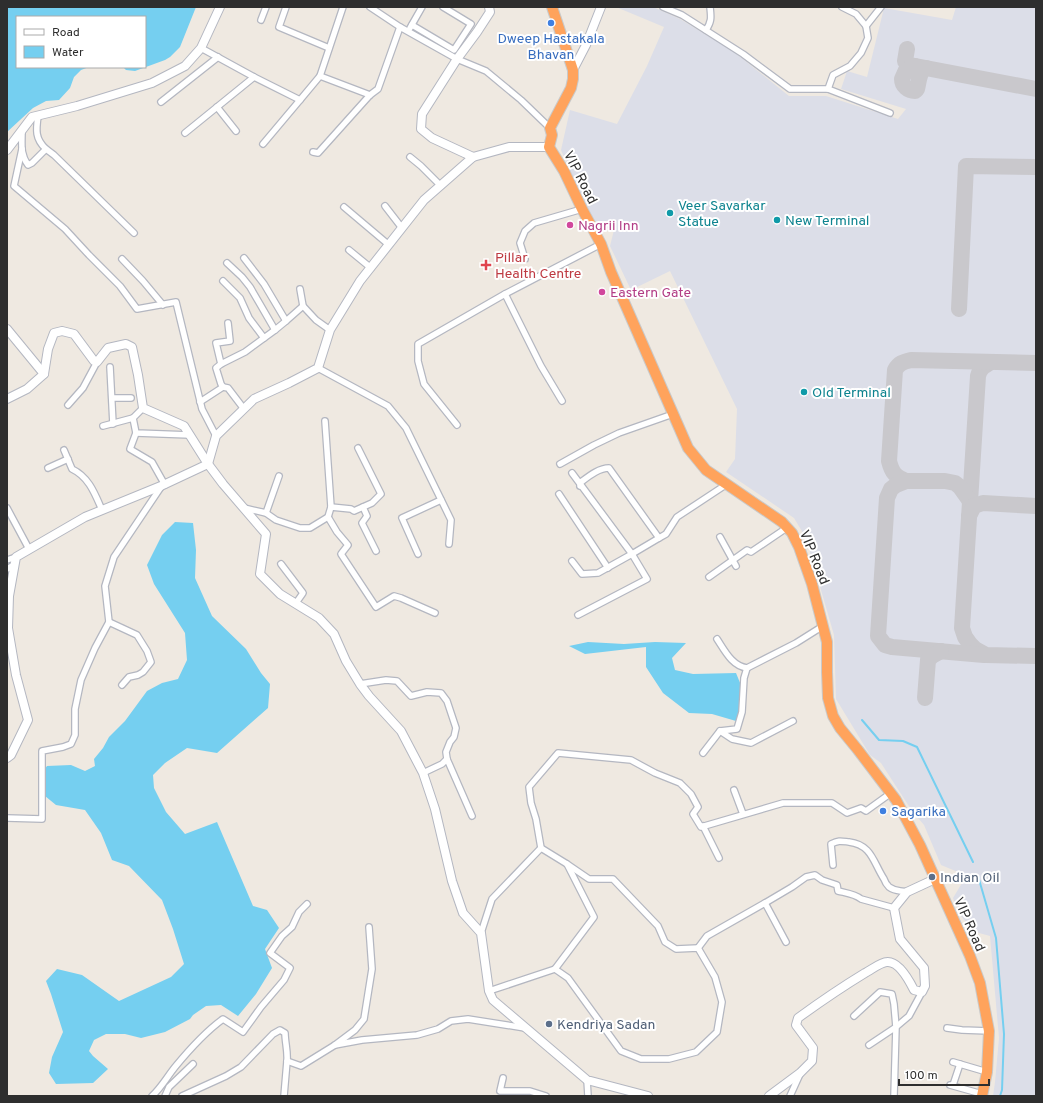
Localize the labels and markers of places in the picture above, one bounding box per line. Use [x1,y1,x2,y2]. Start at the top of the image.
marker: Dweep Hastakala Bhavan [546,18,556,28]
place label: Dweep Hastakala Bhavan [497,31,605,64]
place label: Veer Savarkar Statue [678,198,766,231]
marker: Veer Savarkar Statue [665,208,675,218]
place label: New Terminal [785,213,869,230]
marker: New Terminal [772,215,782,225]
place label: Nagrii Inn [578,218,639,235]
marker: Nagrii Inn [565,220,575,230]
place label: Pillar Health Centre [495,250,581,283]
marker: Pillar Health Centre [480,259,492,271]
place label: Eastern Gate [610,285,691,302]
marker: Eastern Gate [597,287,607,297]
place label: Old Terminal [812,385,891,402]
marker: Old Terminal [799,387,809,397]
place label: Sagarika [891,804,946,821]
marker: Sagarika [878,806,888,816]
place label: Indian Oil [940,870,1000,887]
marker: Indian Oil [927,872,937,882]
place label: Kendriya Sadan [557,1017,656,1034]
marker: Kendriya Sadan [544,1019,554,1029]

